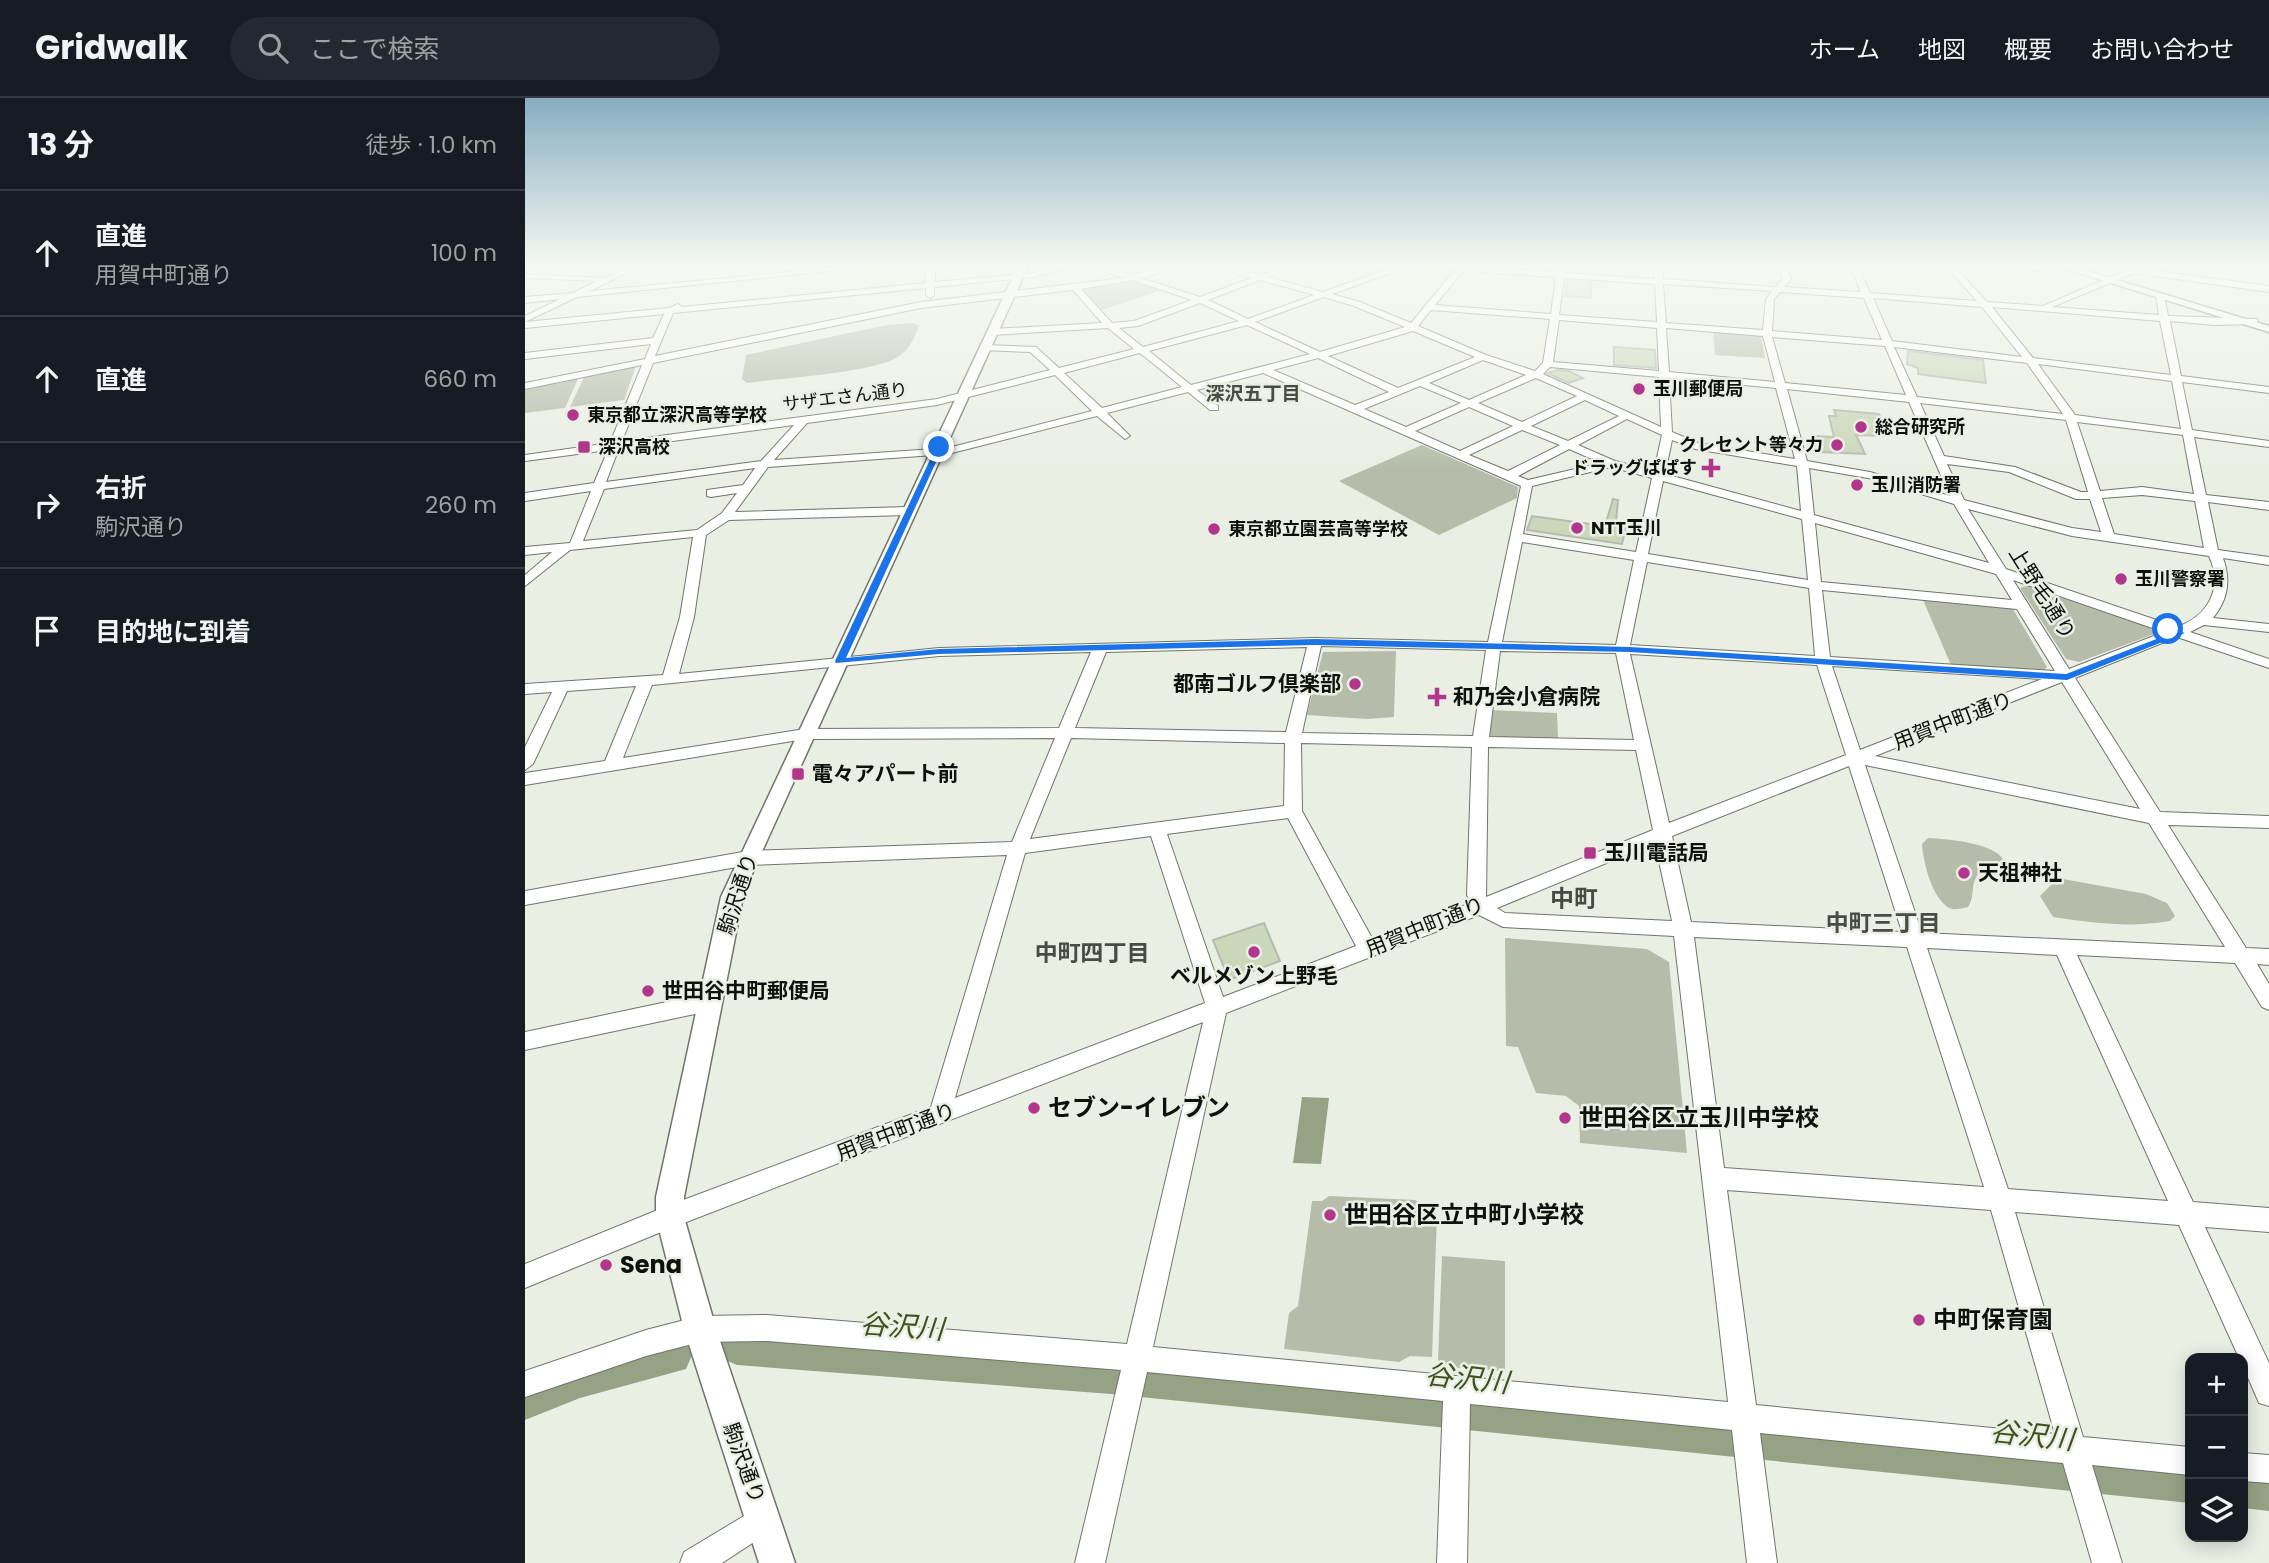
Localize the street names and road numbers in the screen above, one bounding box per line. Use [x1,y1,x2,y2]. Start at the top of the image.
street label: サザエさん通り [781,376,909,417]
street label: 上野毛通り [2002,541,2083,645]
street label: 用賀中町通り [1889,684,2017,757]
street label: 駒沢通り [711,849,764,938]
street label: 用賀中町通り [1361,889,1489,964]
street label: 用賀中町通り [832,1095,960,1168]
street label: 駒沢通り [716,1418,772,1507]

